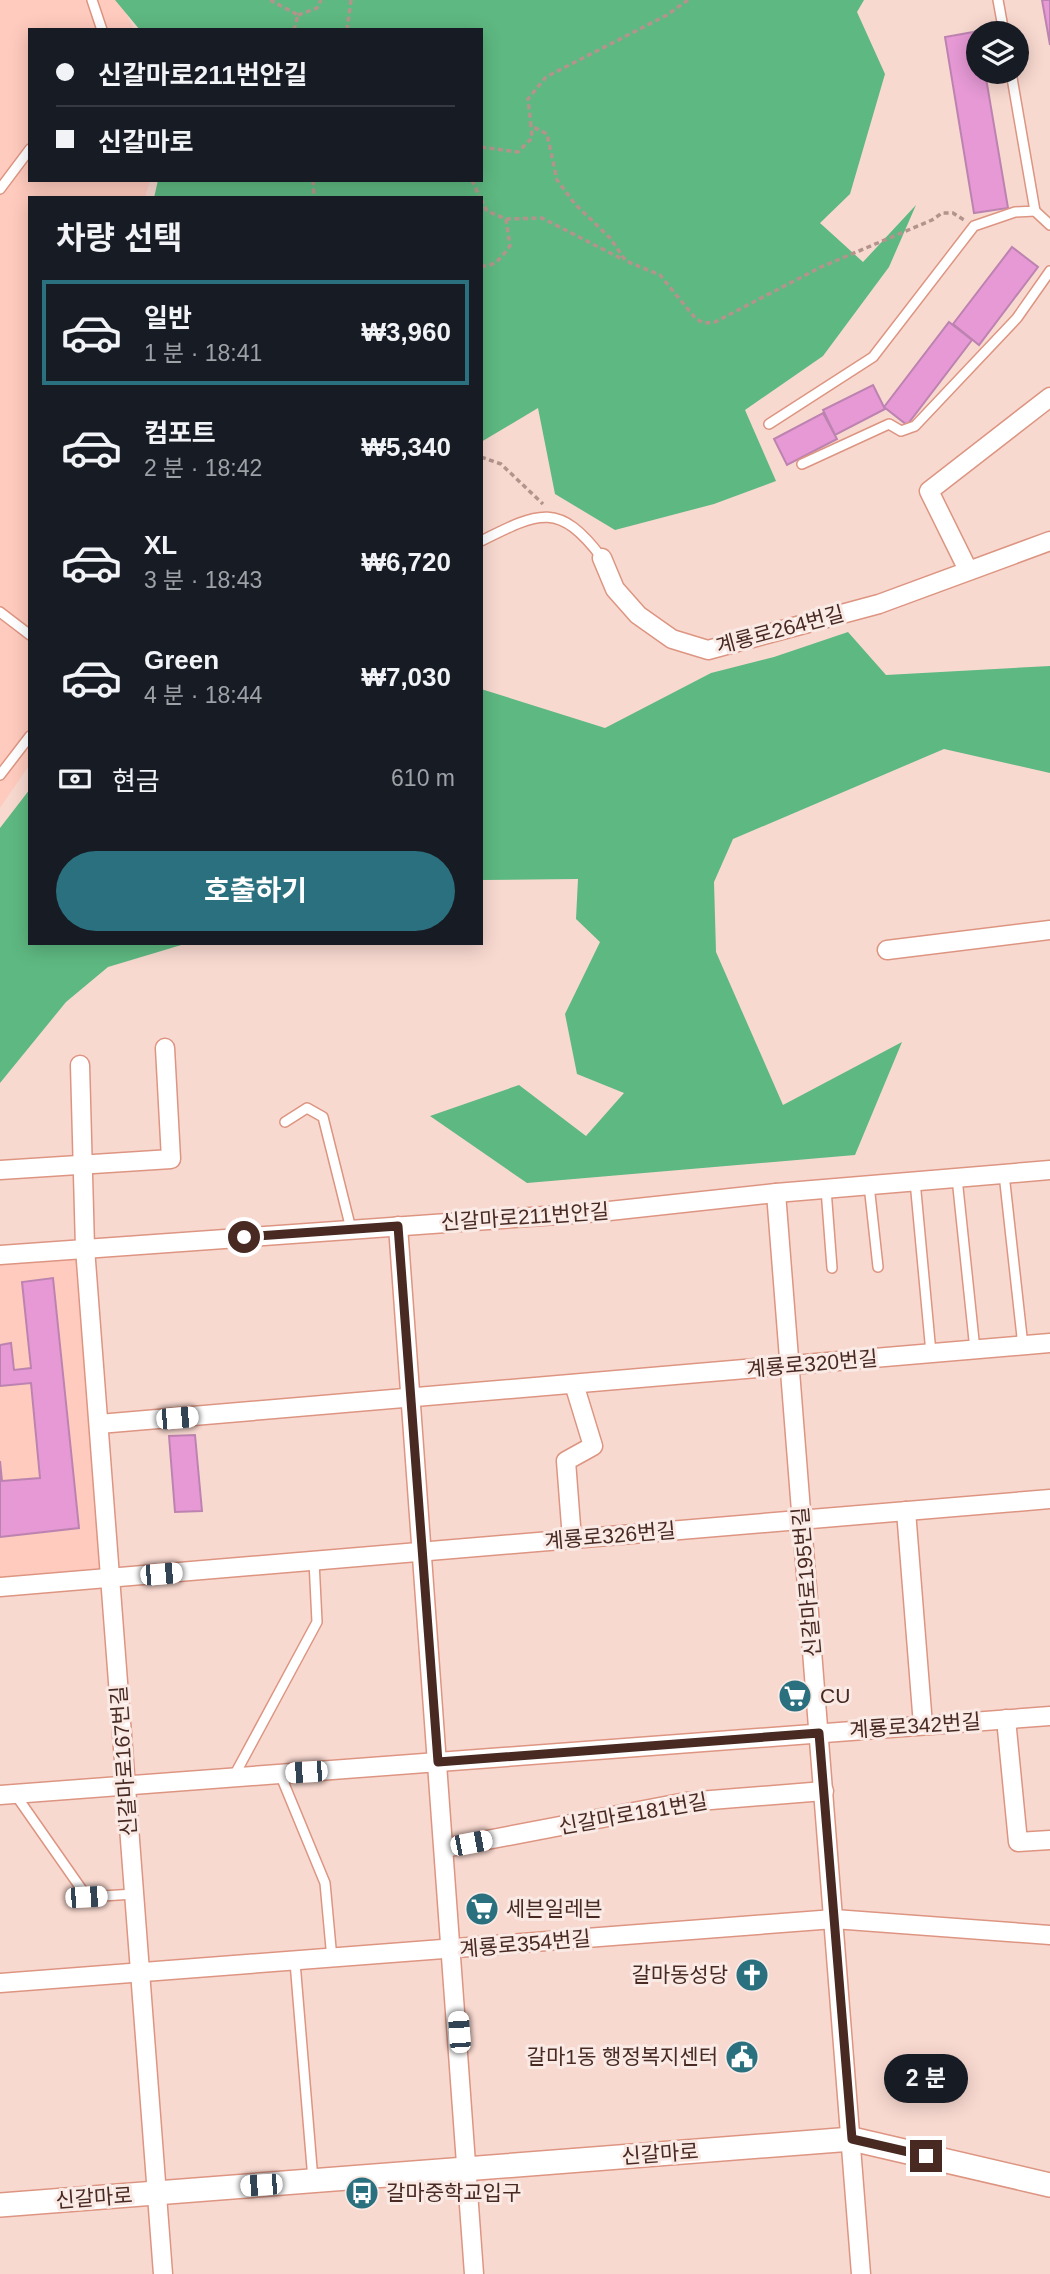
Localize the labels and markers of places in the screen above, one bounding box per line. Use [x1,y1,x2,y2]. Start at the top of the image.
supermarket icon: CU [776,1677,814,1715]
place label: CU [820,1684,850,1707]
supermarket icon: 세븐일레븐 [463,1890,501,1928]
place label: 세븐일레븐 [506,1897,603,1920]
church icon: 갈마동성당 [733,1956,771,1994]
place label: 갈마동성당 [631,1963,728,1986]
public building icon: 갈마1동 행정복지센터 [723,2038,761,2076]
place label: 갈마1동 행정복지센터 [527,2045,718,2068]
bus stop icon: 갈마중학교입구 [343,2174,381,2212]
place label: 갈마중학교입구 [386,2181,521,2204]

